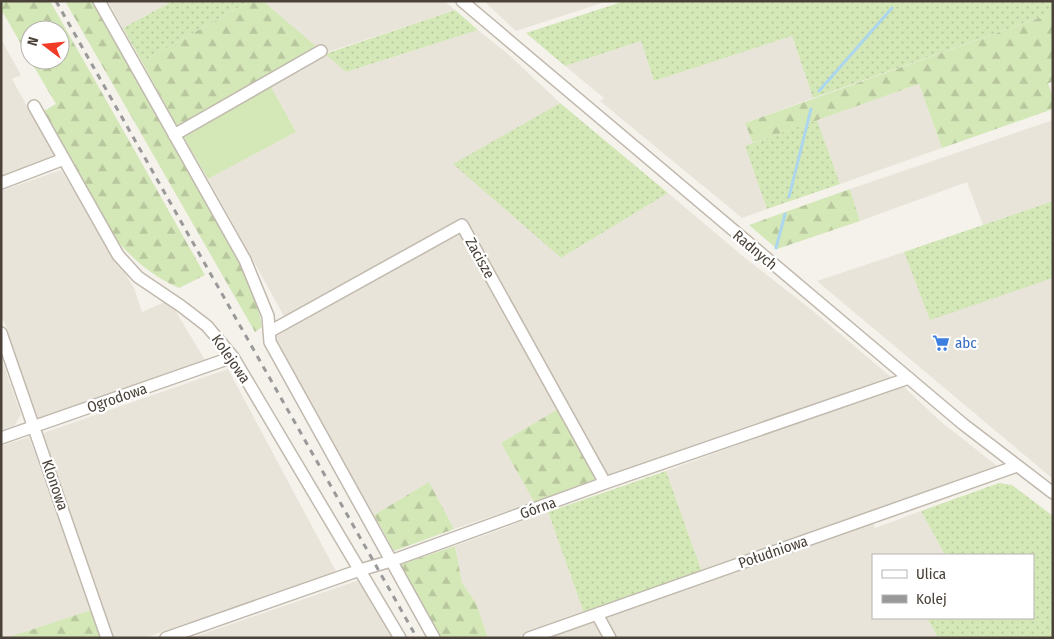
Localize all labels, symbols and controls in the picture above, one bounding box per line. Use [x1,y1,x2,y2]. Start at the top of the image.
north arrow [20,20,70,70]
text: N [24,35,42,48]
street label: Radnych [729,226,781,274]
street label: Zacisze [461,234,499,282]
street label: Kolejowa [208,331,254,387]
supermarket icon: abc [931,333,951,353]
place label: abc [955,334,977,352]
street label: Ogrodowa [85,379,149,417]
street label: Klonowa [38,457,72,513]
street label: Górna [518,493,558,523]
street label: Południowa [736,532,810,572]
legend [872,554,1034,619]
text: Ulica [916,565,946,583]
text: Kolej [916,590,947,608]

